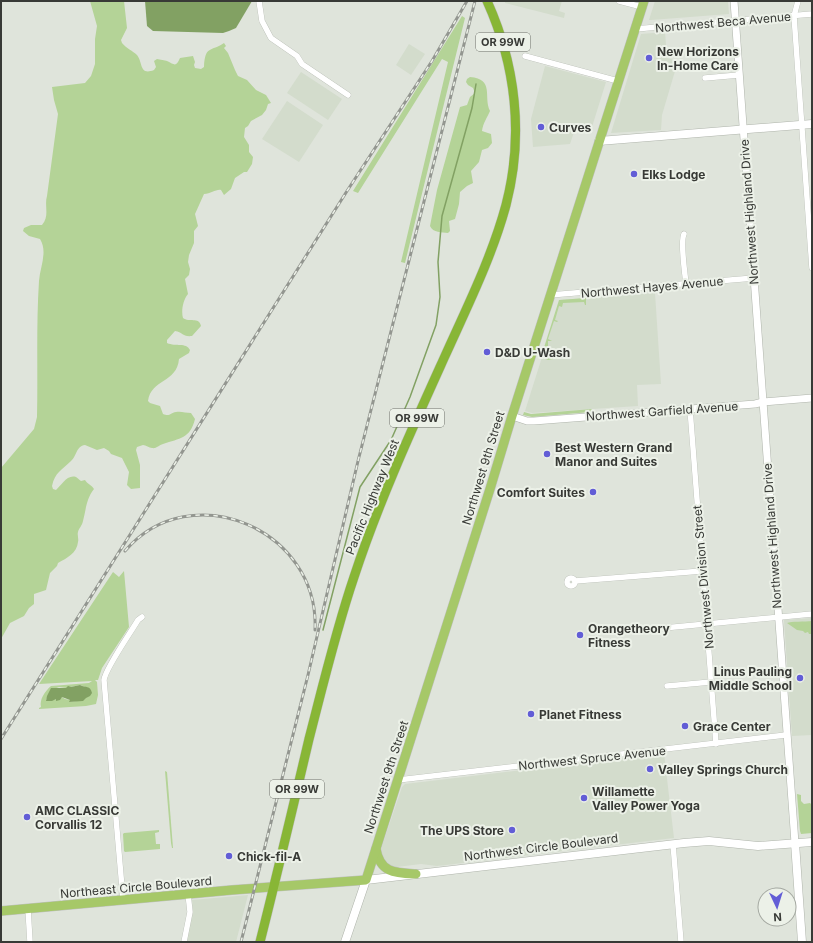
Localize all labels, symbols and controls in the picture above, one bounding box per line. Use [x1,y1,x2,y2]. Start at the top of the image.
street label: Northwest Beca Avenue [654,9,792,35]
road number: OR 99W [476,33,530,51]
place label: New Horizons In-Home Care [657,44,739,73]
marker: New Horizons In-Home Care [644,53,654,63]
place label: Curves [549,120,592,135]
marker: Curves [536,122,546,132]
street label: Northwest Highland Drive [736,139,762,285]
place label: Elks Lodge [642,167,706,182]
marker: Elks Lodge [629,169,639,179]
street label: Northwest Hayes Avenue [580,273,724,301]
place label: D&D U-Wash [495,345,570,360]
marker: D&D U-Wash [482,347,492,357]
street label: Northwest Garfield Avenue [585,398,739,424]
road number: OR 99W [390,409,444,427]
street label: Northwest 9th Street [459,409,507,527]
street label: Pacific Highway West [342,437,402,557]
place label: Best Western Grand Manor and Suites [555,440,672,469]
marker: Best Western Grand Manor and Suites [542,449,552,459]
street label: Northwest Highland Drive [759,463,785,609]
place label: Comfort Suites [497,485,585,500]
marker: Comfort Suites [588,487,598,497]
street label: Northwest Division Street [689,504,717,649]
place label: Orangetheory Fitness [588,621,671,650]
marker: Orangetheory Fitness [575,630,585,640]
place label: Linus Pauling Middle School [709,664,792,693]
marker: Linus Pauling Middle School [795,673,805,683]
place label: Planet Fitness [539,707,622,722]
marker: Planet Fitness [526,709,536,719]
street label: Northwest 9th Street [361,718,411,835]
place label: Grace Center [693,719,771,734]
marker: Grace Center [680,721,690,731]
street label: Northwest Spruce Avenue [517,743,667,773]
place label: Valley Springs Church [658,762,788,777]
marker: Valley Springs Church [645,764,655,774]
road number: OR 99W [270,780,324,798]
place label: Willamette Valley Power Yoga [592,784,700,813]
marker: Willamette Valley Power Yoga [579,793,589,803]
place label: AMC CLASSIC Corvallis 12 [35,803,119,832]
marker: AMC CLASSIC Corvallis 12 [22,812,32,822]
place label: The UPS Store [420,823,504,838]
marker: The UPS Store [507,825,517,835]
street label: Northwest Circle Boulevard [463,830,619,864]
place label: Chick-fil-A [237,849,301,864]
marker: Chick-fil-A [224,851,234,861]
street label: Northeast Circle Boulevard [59,873,213,901]
north arrow [757,887,797,927]
text: N [773,910,782,924]

